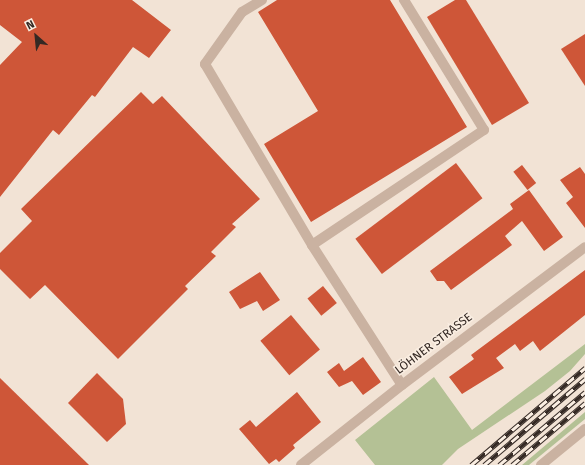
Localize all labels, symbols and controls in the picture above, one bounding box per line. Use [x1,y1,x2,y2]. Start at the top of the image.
north arrow [16,16,56,56]
text: N [24,17,37,32]
street label: LÖHNER STRASSE [393,310,475,378]

